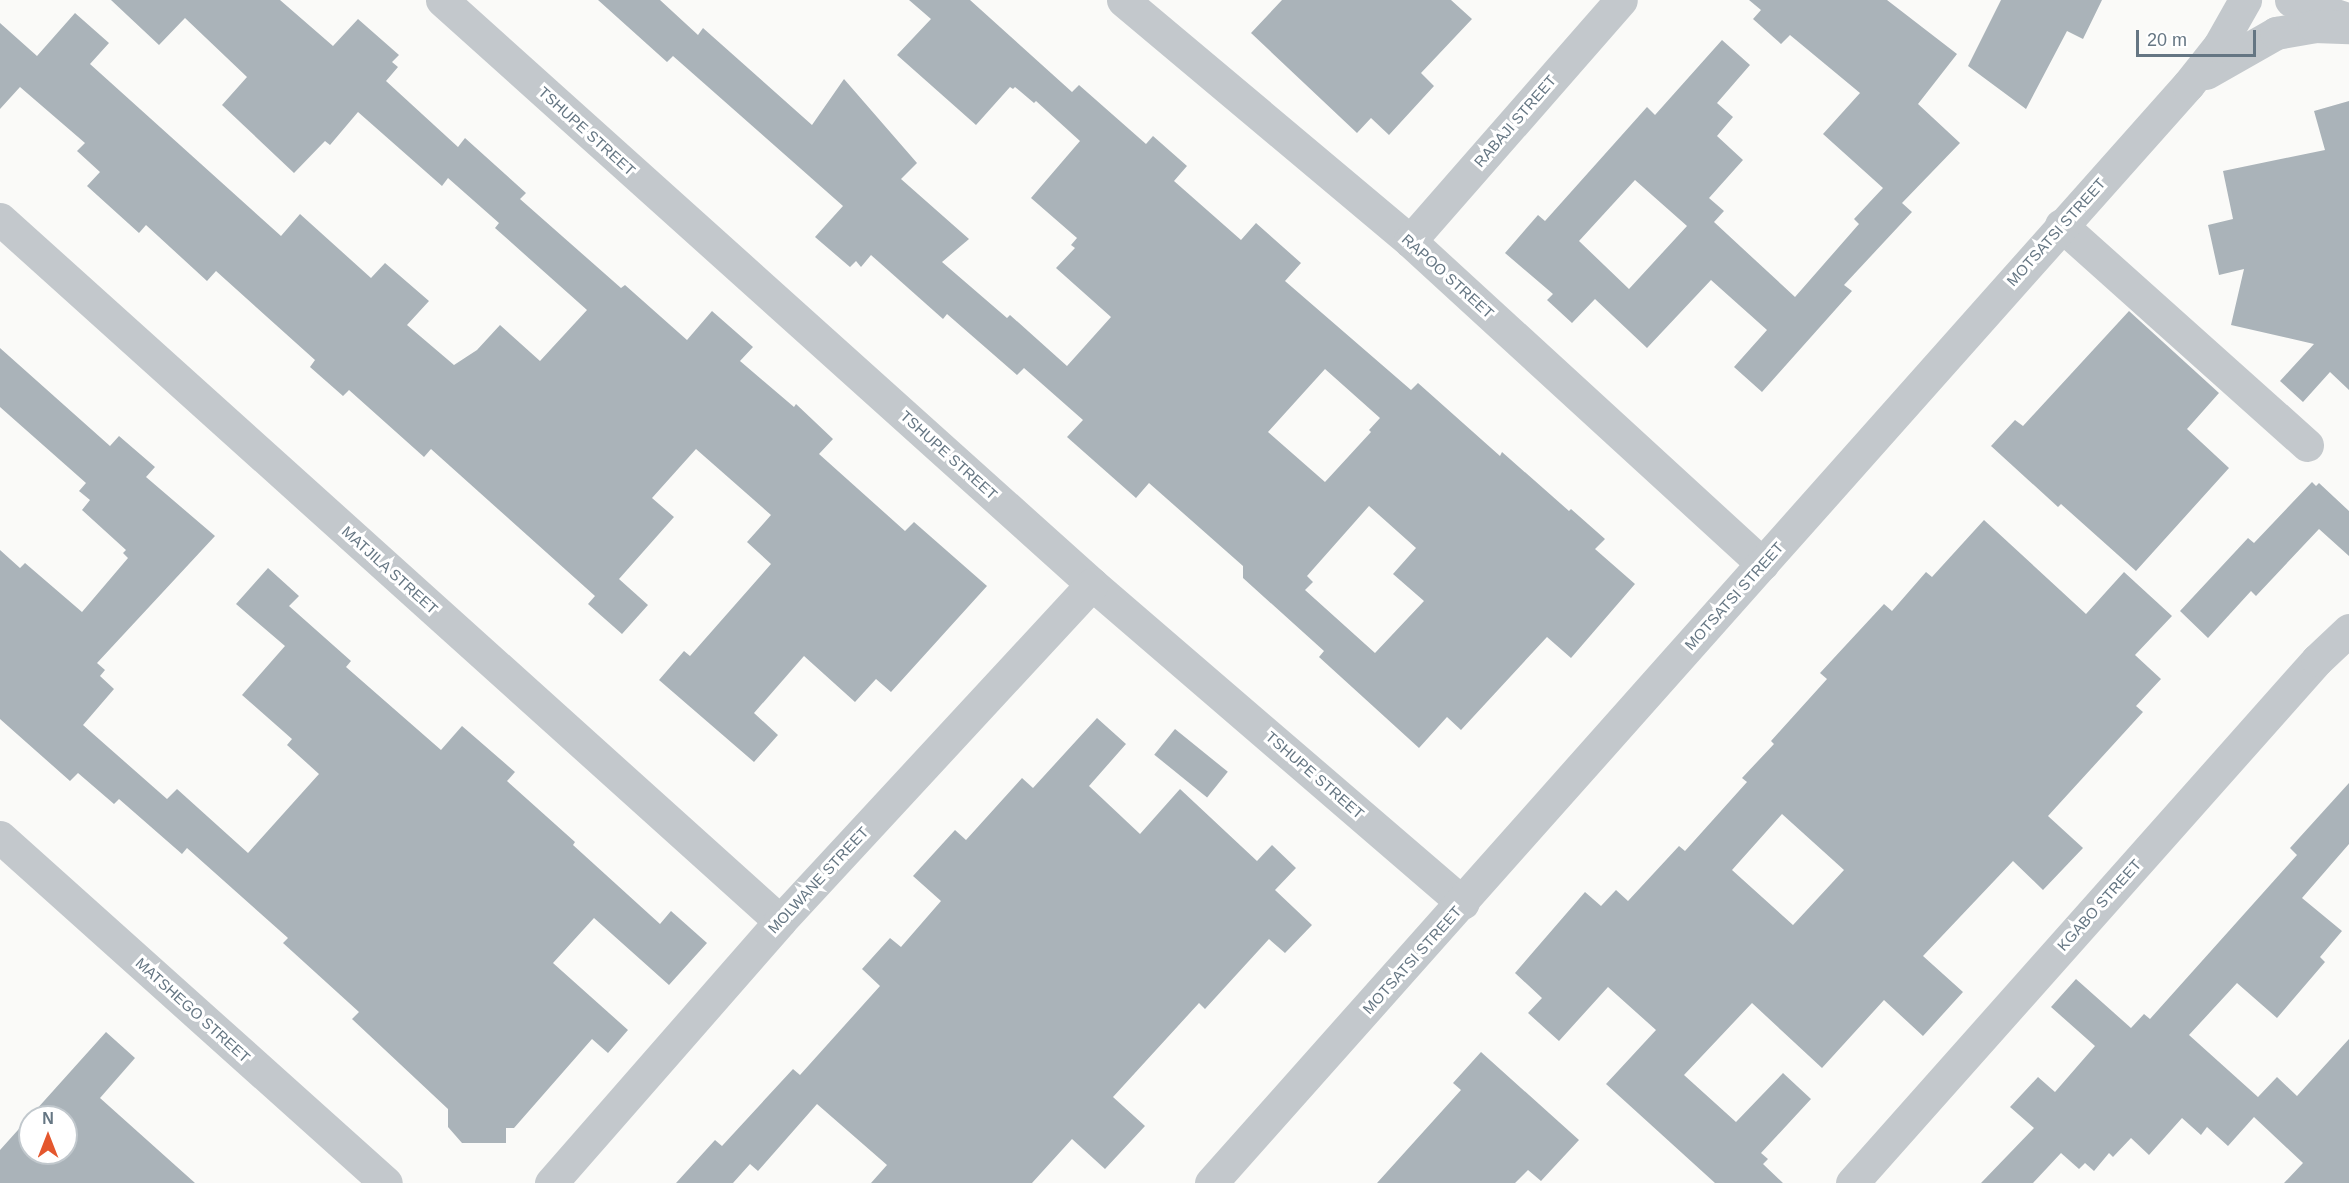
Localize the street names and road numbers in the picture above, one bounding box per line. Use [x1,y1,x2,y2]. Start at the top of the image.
street label: RABAJI STREET [1470,71,1560,171]
street label: TSHUPE STREET [535,83,639,179]
street label: MOTSATSI STREET [2003,174,2109,290]
street label: RAPOO STREET [1398,230,1498,322]
street label: TSHUPE STREET [897,407,1001,503]
street label: MATJILA STREET [338,522,442,618]
street label: MOTSATSI STREET [1681,538,1787,654]
street label: TSHUPE STREET [1262,727,1368,823]
street label: MOLWANE STREET [764,823,872,937]
street label: KGABO STREET [2053,856,2145,954]
street label: MOTSATSI STREET [1359,902,1465,1018]
street label: MATSHEGO STREET [132,954,254,1066]

